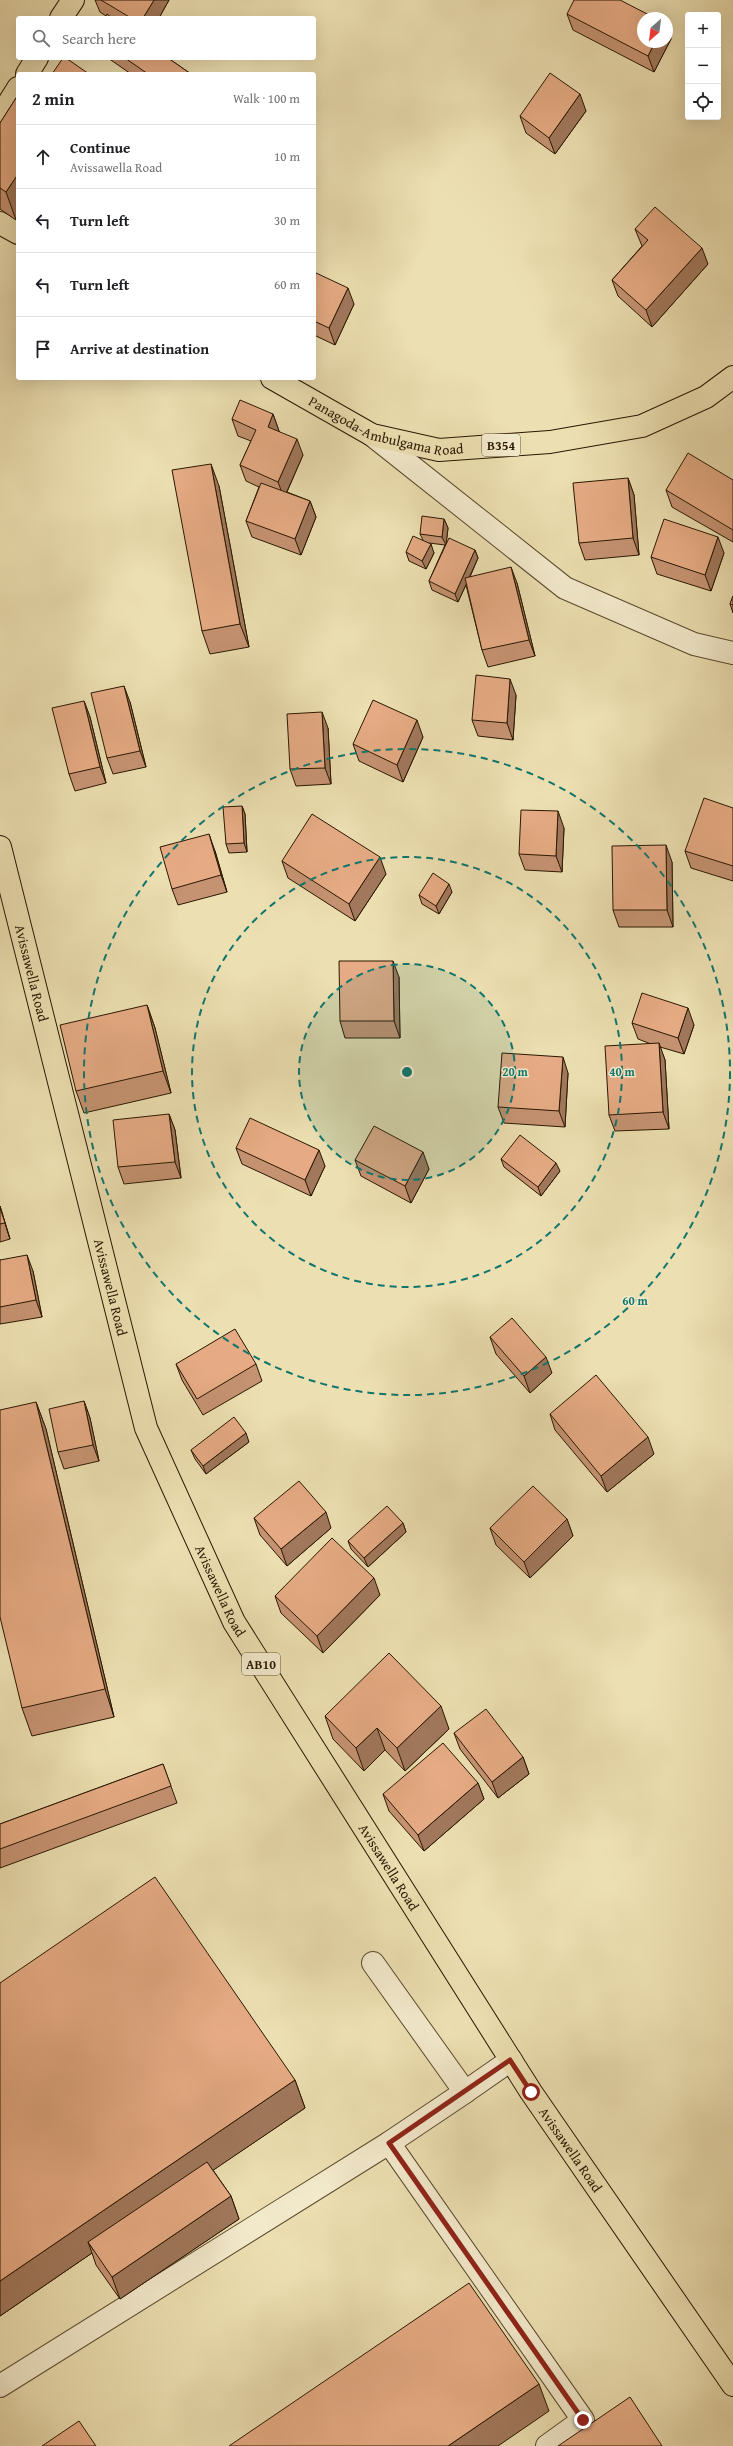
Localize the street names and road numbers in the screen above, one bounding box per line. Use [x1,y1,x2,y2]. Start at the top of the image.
street label: Panagoda-Ambulgama Road [305,391,465,461]
road number: B354 [482,434,520,456]
street label: Avissawella Road [10,922,54,1024]
street label: Avissawella Road [89,1237,133,1338]
street label: Avissawella Road [190,1542,251,1641]
road number: AB10 [242,1653,280,1675]
street label: Avissawella Road [354,1820,424,1915]
street label: Avissawella Road [534,2103,607,2197]

